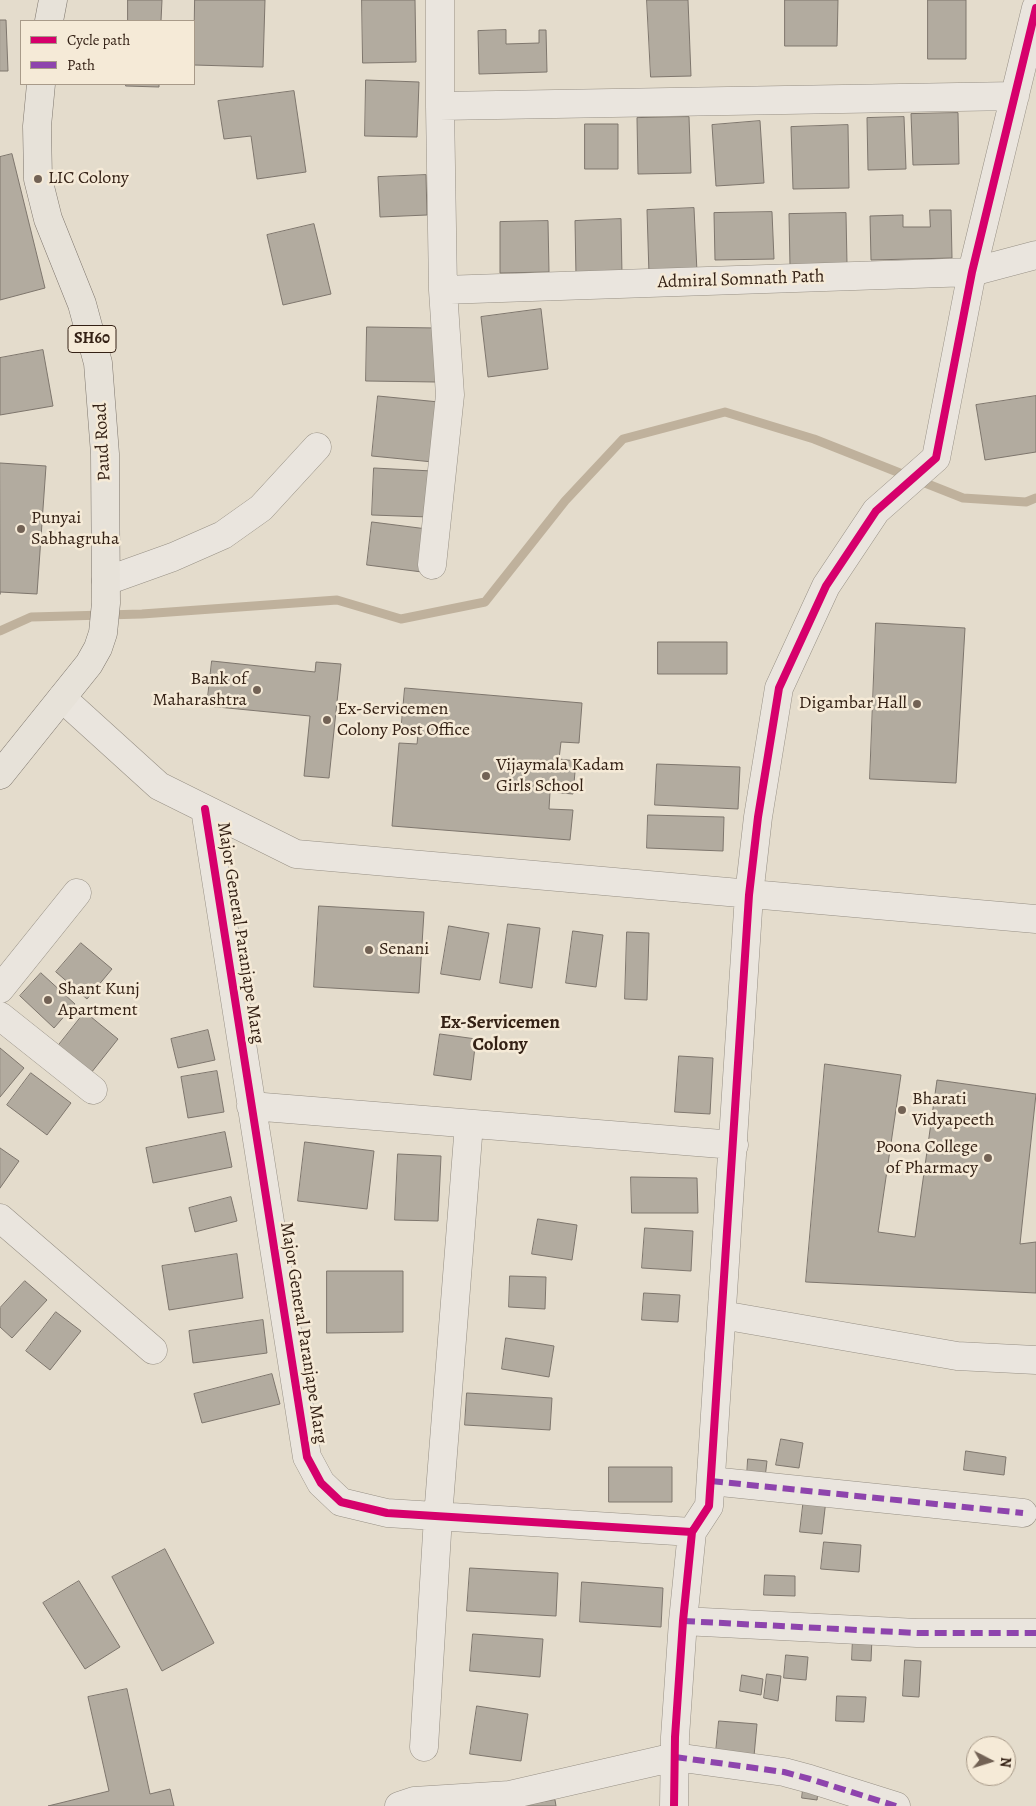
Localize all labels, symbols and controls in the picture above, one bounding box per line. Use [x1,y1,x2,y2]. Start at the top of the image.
legend [20,20,195,85]
text: Cycle path [67,30,130,50]
text: Path [67,55,95,75]
place label: LIC Colony [48,168,129,190]
marker: LIC Colony [32,173,44,185]
street label: Admiral Somnath Path [657,266,825,294]
road number: SH60 [68,326,116,352]
street label: Paud Road [90,402,116,482]
place label: Punyai Sabhagruha [31,508,119,550]
marker: Punyai Sabhagruha [15,523,27,535]
place label: Bank of Maharashtra [153,669,247,712]
marker: Bank of Maharashtra [251,684,263,696]
place label: Digambar Hall [799,693,907,715]
marker: Digambar Hall [911,698,923,710]
place label: Ex-Servicemen Colony Post Office [337,699,470,742]
marker: Ex-Servicemen Colony Post Office [321,714,333,726]
place label: Vijaymala Kadam Girls School [496,755,624,798]
marker: Vijaymala Kadam Girls School [480,770,492,782]
street label: Major General Paranjape Marg [212,821,268,1045]
place label: Senani [379,939,429,961]
marker: Senani [363,944,375,956]
place label: Shant Kunj Apartment [58,979,140,1022]
marker: Shant Kunj Apartment [42,994,54,1006]
district label: Ex-Servicemen Colony [440,1012,560,1056]
place label: Bharati Vidyapeeth [912,1089,994,1132]
marker: Bharati Vidyapeeth [896,1104,908,1116]
place label: Poona College of Pharmacy [876,1137,978,1180]
marker: Poona College of Pharmacy [982,1152,994,1164]
street label: Major General Paranjape Marg [275,1221,331,1445]
north arrow [966,1736,1016,1786]
text: N [996,1756,1015,1768]

